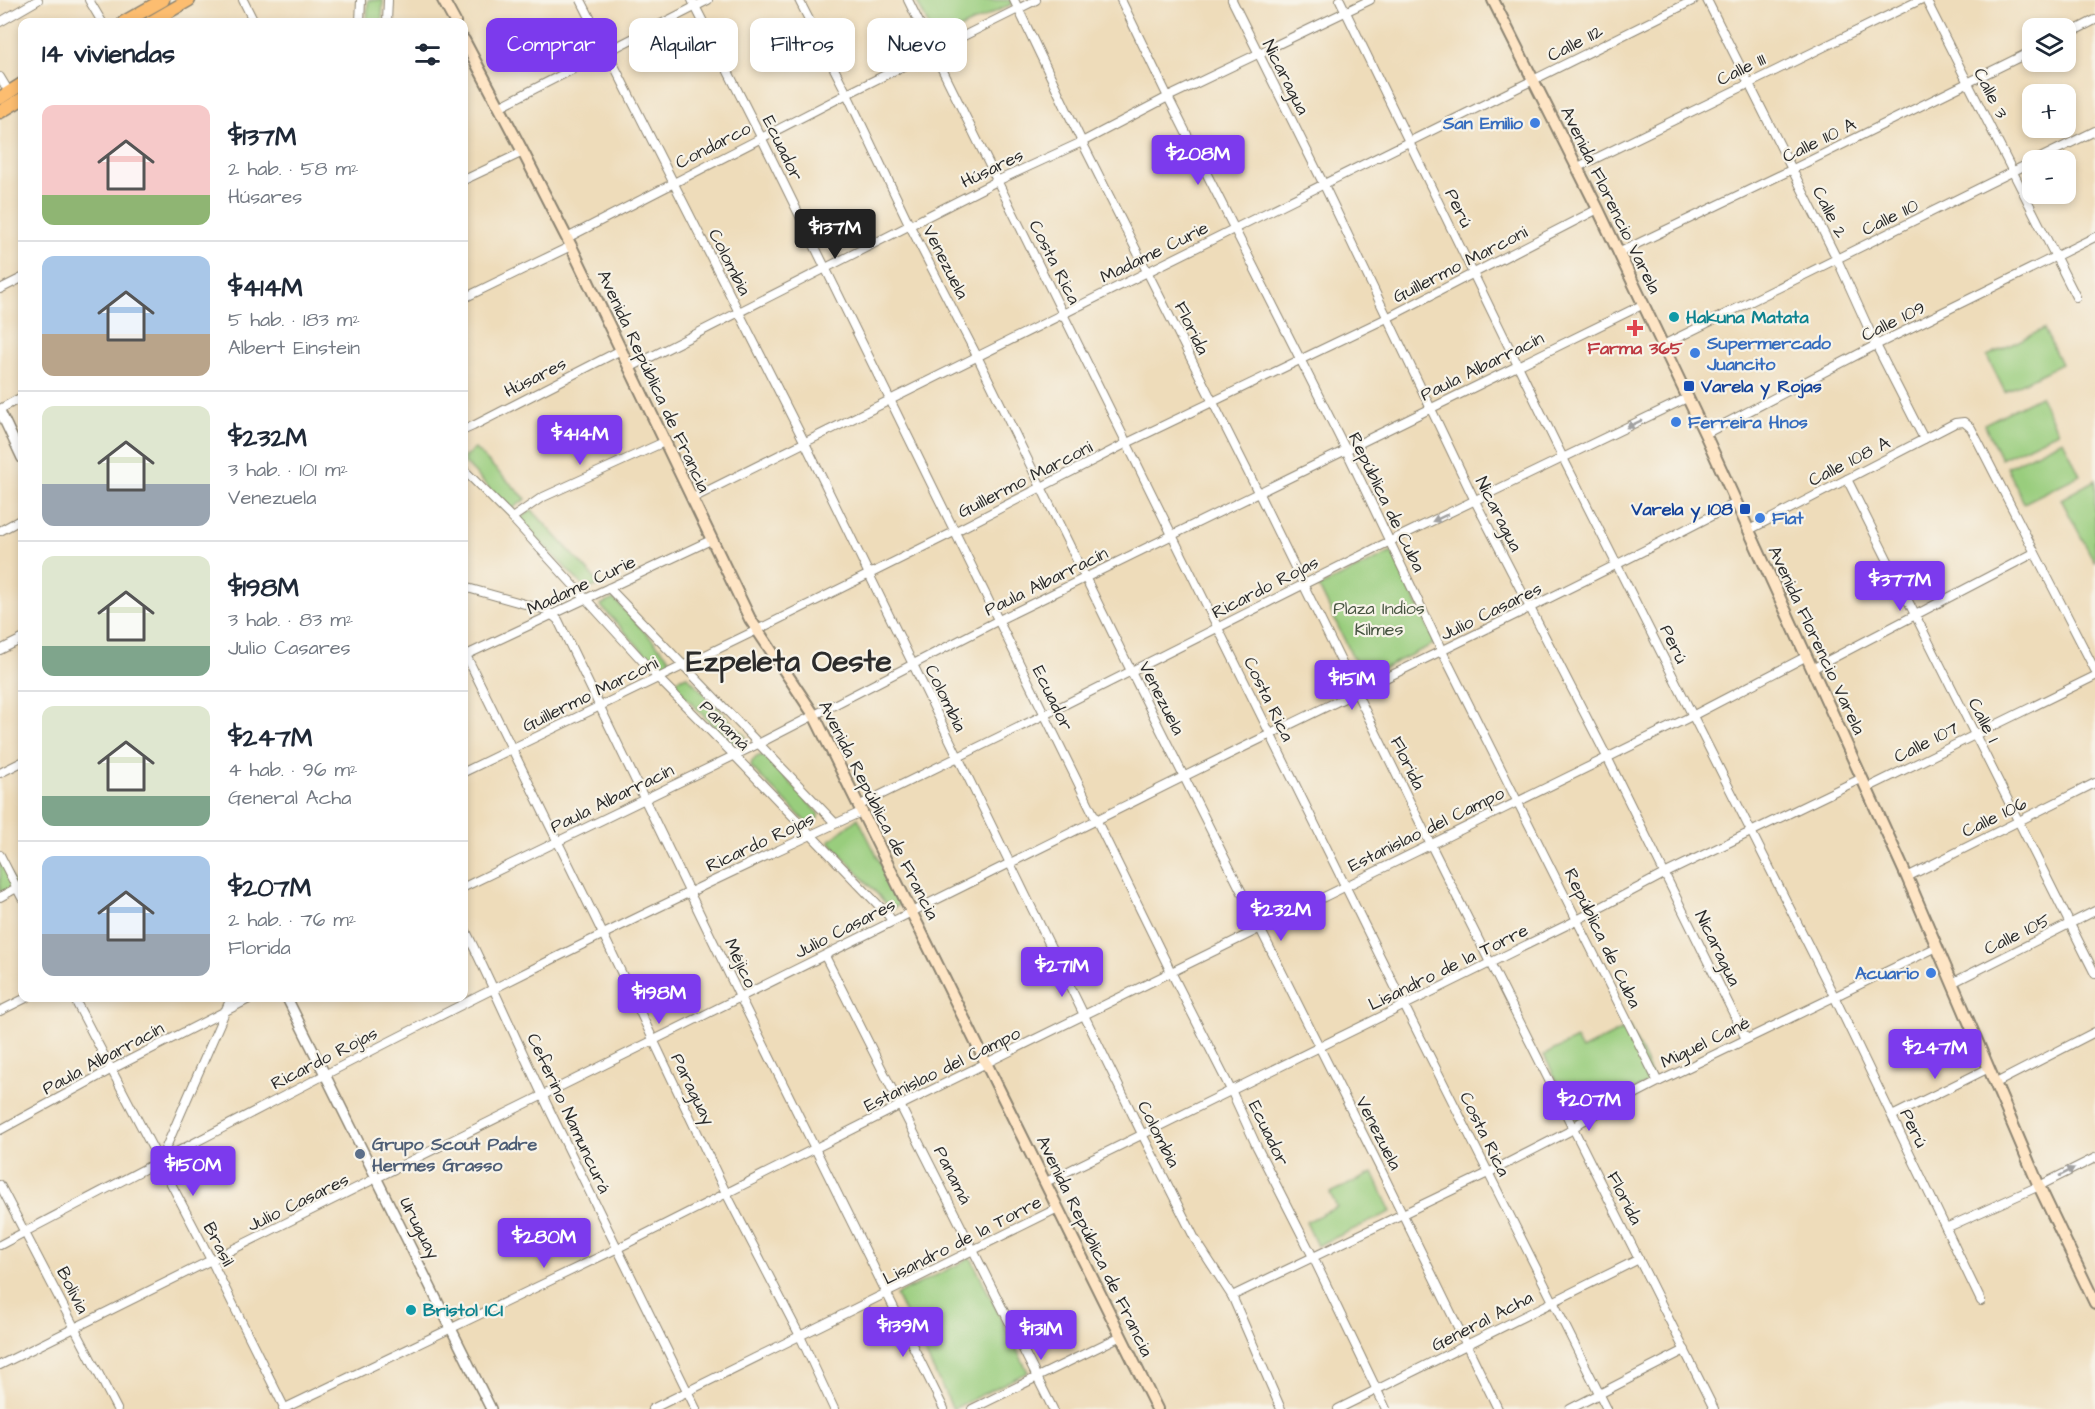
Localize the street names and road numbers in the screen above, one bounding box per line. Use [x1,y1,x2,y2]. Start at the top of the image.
street label: Calle 112 [1543,19,1608,68]
street label: Nicaragua [1255,35,1315,120]
street label: Calle 111 [1713,47,1770,92]
street label: Calle 3 [1967,64,2014,123]
street label: Avenida Florencio Varela [1554,102,1667,298]
street label: Ecuador [756,111,809,185]
street label: Calle 110 A [1778,112,1861,169]
street label: Condarco [671,116,755,175]
street label: Húsares [957,143,1028,194]
street label: Calle 2 [1806,182,1853,243]
street label: Perú [1438,185,1479,232]
street label: Calle 110 [1858,193,1923,242]
street label: Madame Curie [1096,215,1213,289]
street label: Costa Rica [1023,216,1086,309]
street label: Guillermo Marconi [1389,220,1532,309]
street label: Venezuela [916,221,975,303]
street label: Colombia [702,225,757,300]
street label: Avenida República de Francia [591,266,716,497]
street label: Calle 109 [1857,295,1929,348]
street label: Florida [1168,297,1215,359]
street label: Paula Albarracín [1416,326,1548,407]
street label: Húsares [500,351,571,404]
street label: República de Cuba [1342,428,1431,576]
street label: Calle 108 A [1804,430,1895,493]
street label: Guillermo Marconi [954,435,1097,524]
street label: Nicaragua [1468,472,1528,557]
street label: Paula Albarracín [980,541,1112,622]
street label: Avenida Florencio Varela [1762,542,1871,739]
street label: Madame Curie [523,549,640,622]
street label: Ricardo Rojas [1207,550,1323,625]
street label: Julio Casares [1436,576,1546,647]
street label: Perú [1653,621,1694,668]
street label: Guillermo Marconi [518,651,663,738]
street label: Costa Rica [1237,653,1300,746]
street label: Venezuela [1132,657,1191,739]
street label: Colombia [919,660,973,736]
street label: Ecuador [1026,661,1079,735]
street label: Calle 1 [1962,694,2005,747]
street label: Panamá [694,695,755,756]
street label: Avenida República de Francia [812,696,945,924]
street label: Calle 107 [1890,716,1963,769]
street label: Florida [1384,732,1431,794]
street label: Paula Albarracín [546,758,678,839]
street label: Estanislao del Campo [1344,781,1509,878]
street label: Calle 106 [1958,791,2031,844]
street label: Ricardo Rojas [702,806,818,878]
street label: República de Cuba [1558,864,1647,1012]
street label: Julio Casares [790,892,900,965]
street label: Nicaragua [1688,906,1747,991]
street label: Calle 105 [1980,908,2055,961]
street label: Lisandro de la Torre [1364,918,1533,1017]
street label: Méjico [718,934,763,992]
street label: Miguel Cané [1656,1010,1755,1076]
street label: Paula Albarracín [38,1016,169,1101]
street label: Ricardo Rojas [266,1021,382,1096]
street label: Estanislao del Campo [860,1021,1025,1118]
street label: Ceferino Namuncurá [520,1029,617,1197]
street label: Paraguay [663,1049,721,1130]
street label: Costa Rica [1453,1088,1516,1181]
street label: Venezuela [1349,1092,1408,1174]
street label: Ecuador [1242,1096,1295,1170]
street label: Colombia [1131,1097,1186,1172]
street label: Perú [1893,1105,1934,1152]
street label: Avenida República de Francia [1030,1132,1159,1361]
street label: Panamá [927,1142,978,1209]
street label: Julio Casares [243,1167,353,1238]
street label: Florida [1601,1167,1649,1229]
street label: Lisandro de la Torre [879,1189,1046,1291]
street label: Uruguay [392,1193,446,1264]
street label: Brasil [197,1218,240,1271]
street label: Bolivia [50,1262,95,1318]
street label: General Acha [1427,1285,1537,1358]

